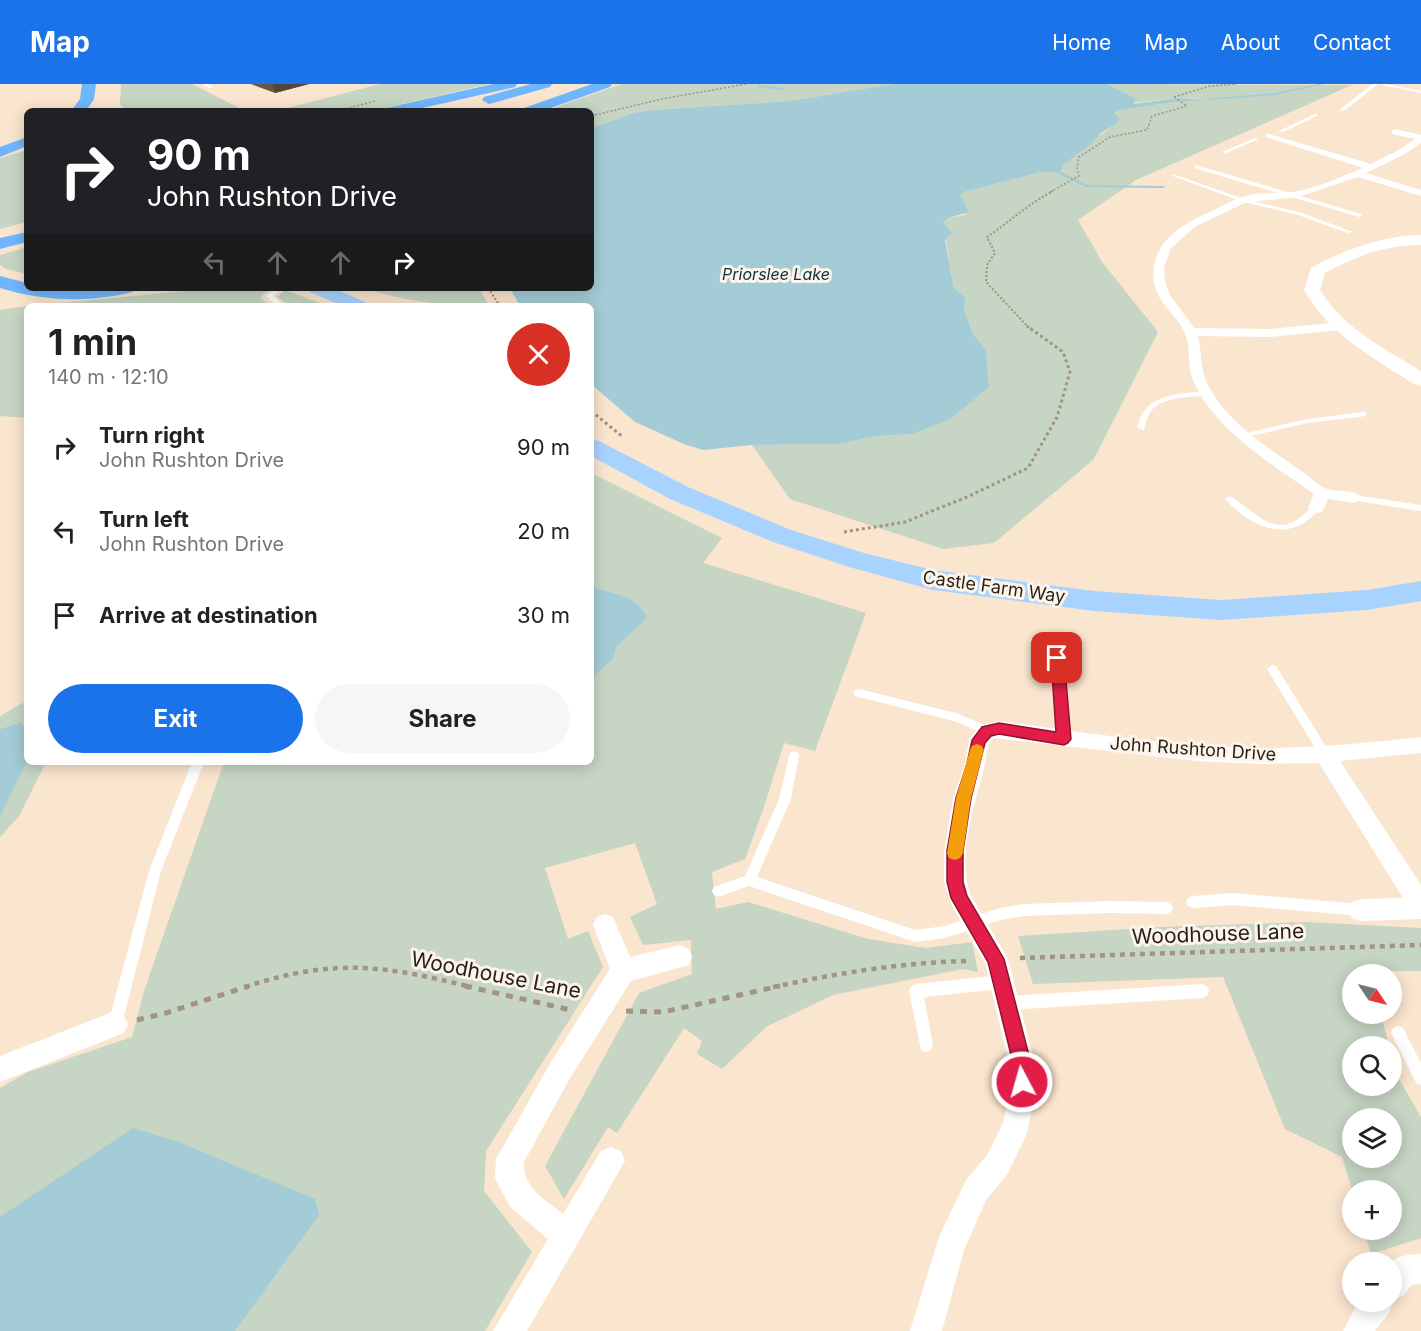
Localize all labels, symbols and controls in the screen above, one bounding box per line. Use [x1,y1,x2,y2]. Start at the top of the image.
text: Map [30,25,90,59]
text: Home [1052,30,1111,55]
text: Map [1144,30,1188,55]
text: About [1221,30,1280,55]
text: Contact [1313,30,1391,55]
text: 90 m [147,129,251,180]
icon: right [48,132,126,210]
text: John Rushton Drive [147,180,397,213]
icon: left [198,246,231,279]
icon: ahead [261,246,294,279]
icon: ahead [324,246,357,279]
icon: right [387,246,420,279]
water label: Priorslee Lake [722,264,830,284]
text: 1 min [48,320,137,364]
button: close [507,323,570,386]
text: 140 m · 12:10 [48,365,169,389]
text: Turn right [99,422,205,448]
icon: right [48,431,81,464]
text: 90 m [517,434,570,460]
text: John Rushton Drive [99,448,284,472]
text: Turn left [99,506,189,532]
icon: left [48,515,81,548]
text: 20 m [517,518,570,544]
text: John Rushton Drive [99,532,284,556]
street label: Castle Farm Way [922,566,1067,607]
icon: arrive [48,599,81,632]
text: Arrive at destination [99,602,318,628]
text: 30 m [517,602,570,628]
pin [1031,632,1082,683]
icon: arrive [1040,641,1073,674]
button: Exit [48,684,303,753]
button: Share [315,684,570,753]
street label: John Rushton Drive [1109,732,1277,765]
street label: Woodhouse Lane [1131,918,1305,949]
street label: Woodhouse Lane [409,946,583,1003]
north arrow [1342,964,1402,1024]
map controls [1342,964,1402,1312]
button: search [1342,1036,1402,1096]
position arrow [990,1050,1054,1114]
button: layers [1342,1108,1402,1168]
button: + [1342,1180,1402,1240]
button: − [1342,1252,1402,1312]

